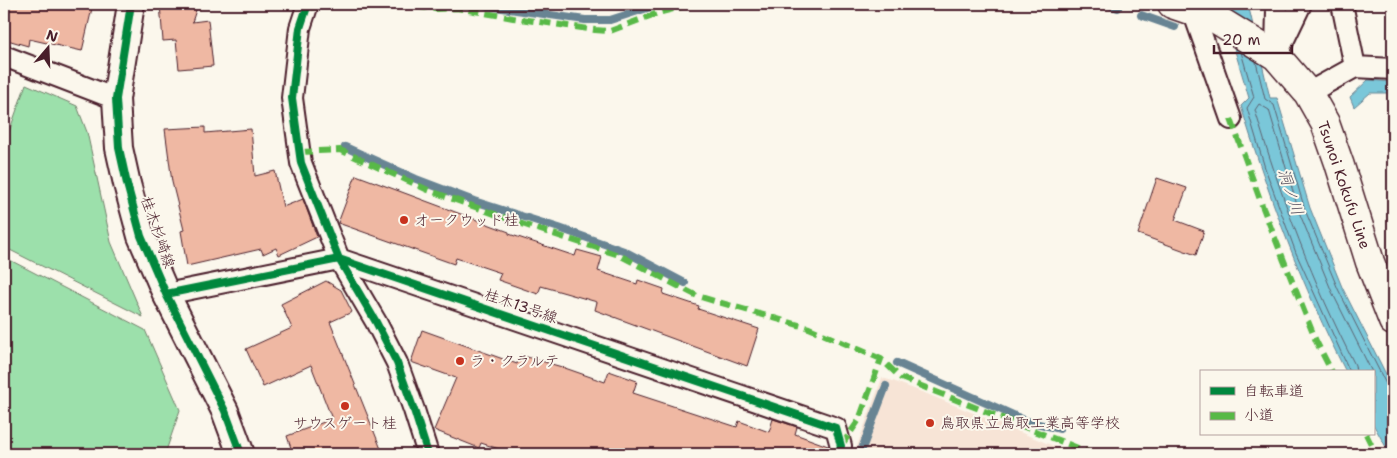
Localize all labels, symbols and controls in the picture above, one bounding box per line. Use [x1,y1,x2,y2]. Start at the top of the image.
north arrow [22,22,72,72]
scale bar [1214,22,1292,54]
text: N [44,25,60,46]
text: 20 m [1222,30,1261,50]
street label: Tsunoi Kokufu Line [1313,118,1375,252]
water label: 洞ノ川 [1274,166,1308,218]
street label: 桂木杉崎線 [136,193,180,271]
place label: オークウッド桂 [414,210,519,230]
marker: オークウッド桂 [398,214,410,226]
street label: 桂木13号線 [482,284,560,328]
place label: ラ・クラルテ [470,351,559,371]
marker: ラ・クラルテ [454,355,466,367]
legend [1200,370,1374,436]
text: 自転車道 [1244,381,1304,401]
marker: サウスゲート桂 [339,400,351,412]
text: 小道 [1244,405,1274,425]
place label: サウスゲート桂 [293,413,397,433]
place label: 鳥取県立鳥取工業高等学校 [940,413,1120,433]
marker: 鳥取県立鳥取工業高等学校 [924,417,936,429]

